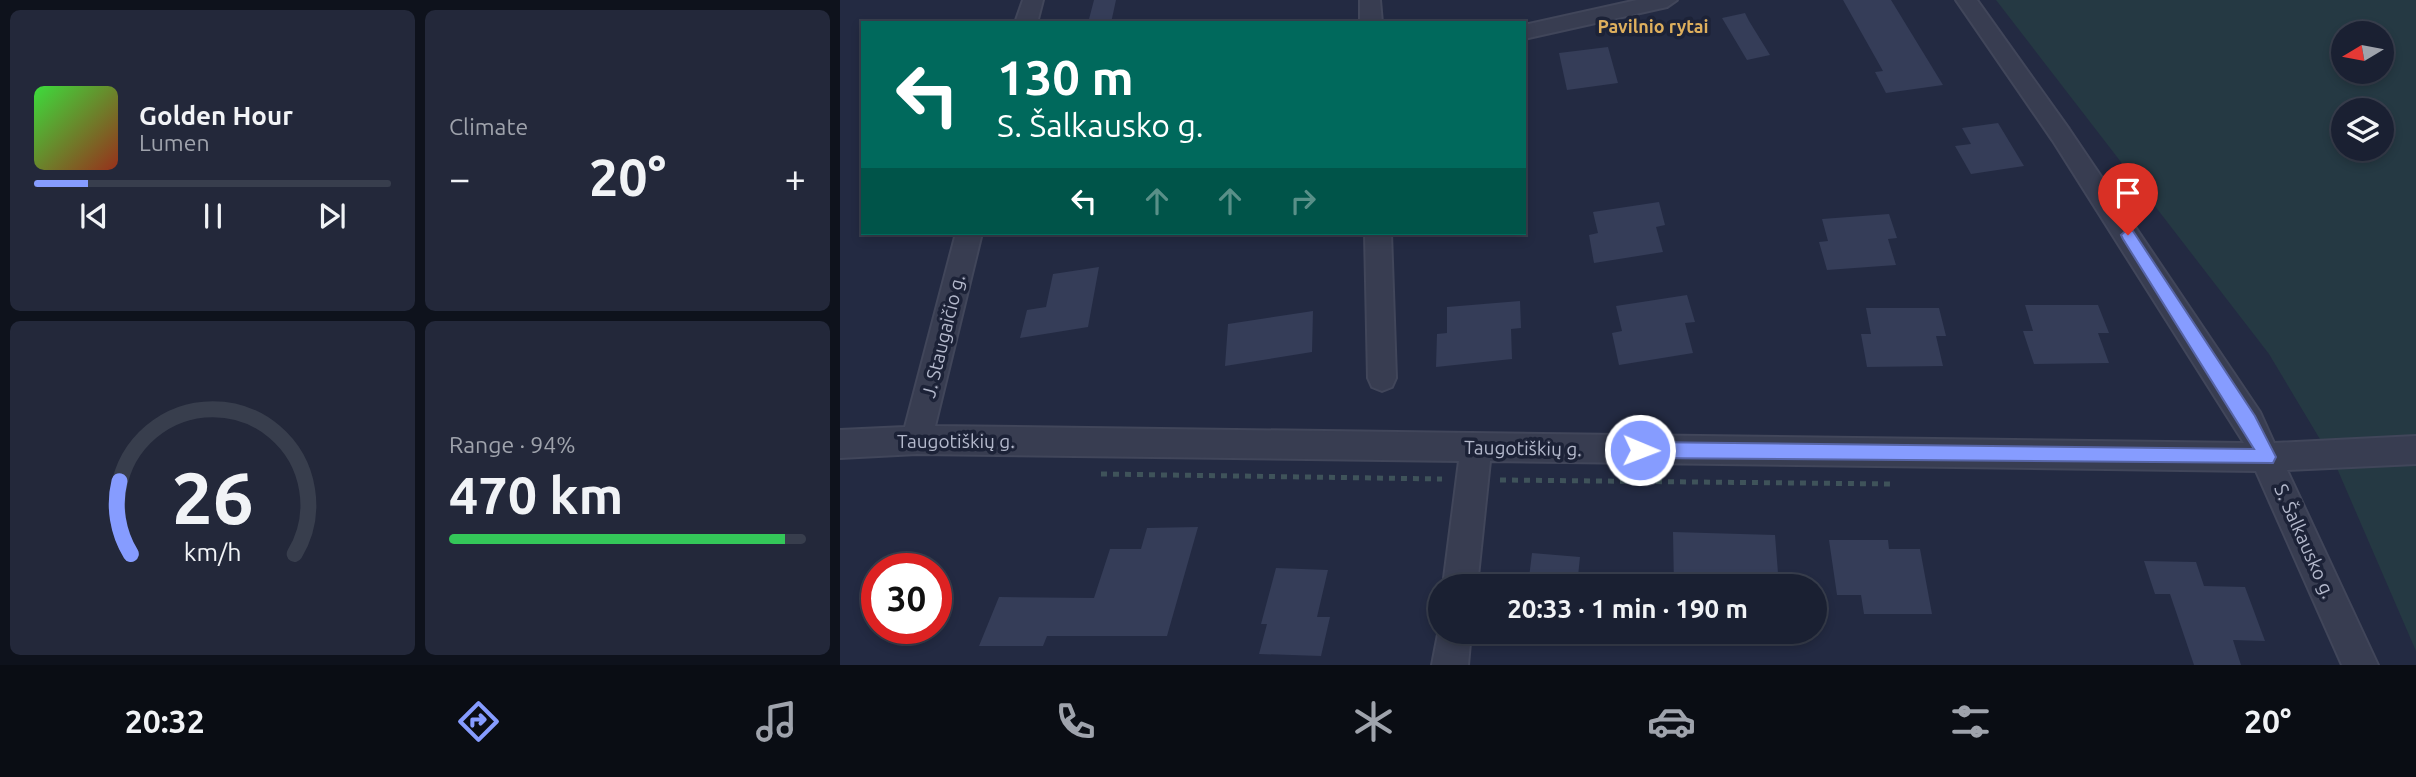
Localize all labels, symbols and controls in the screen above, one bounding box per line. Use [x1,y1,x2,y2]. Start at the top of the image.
district label: Pavilnio rytai [1597,16,1709,36]
north arrow [2331,21,2394,84]
map controls [2331,21,2394,161]
icon: left [882,49,973,140]
text: 130 m [997,49,1134,104]
button: layers [2331,98,2394,161]
text: Golden Hour [139,101,293,130]
text: S. Šalkausko g. [997,107,1204,143]
text: Climate [449,114,528,139]
text: Lumen [139,130,210,155]
text: 20° [589,148,666,206]
text: − [449,157,470,199]
text: + [785,157,806,199]
pin [2098,163,2158,235]
icon: arrive [2109,174,2147,212]
icon: left [1065,182,1103,220]
icon: ahead [1138,182,1176,220]
icon: ahead [1211,182,1249,220]
icon: right [1284,182,1322,220]
icon: previous [75,197,113,235]
icon: pause [194,197,232,235]
icon: next [313,197,351,235]
street label: J. Staugaičio g. [917,272,969,400]
position arrow [1603,413,1677,487]
street label: Taugotiškių g. [897,430,1015,452]
text: Range · 94% [449,432,576,457]
street label: Taugotiškių g. [1464,436,1582,460]
text: 26 [171,456,254,538]
text: 470 km [449,466,623,524]
street label: S. Šalkausko g. [2270,480,2340,602]
text: km/h [184,538,241,566]
speed limit sign: 30 [861,553,952,644]
text: 20:33 · 1 min · 190 m [1507,594,1748,623]
icon: directions [454,697,503,746]
icon: music [752,697,801,746]
icon: phone [1051,697,1100,746]
icon: climate [1349,697,1398,746]
icon: car [1647,697,1696,746]
icon: filters [1946,697,1995,746]
text: 20:32 [125,703,205,739]
text: 20° [2244,703,2291,739]

